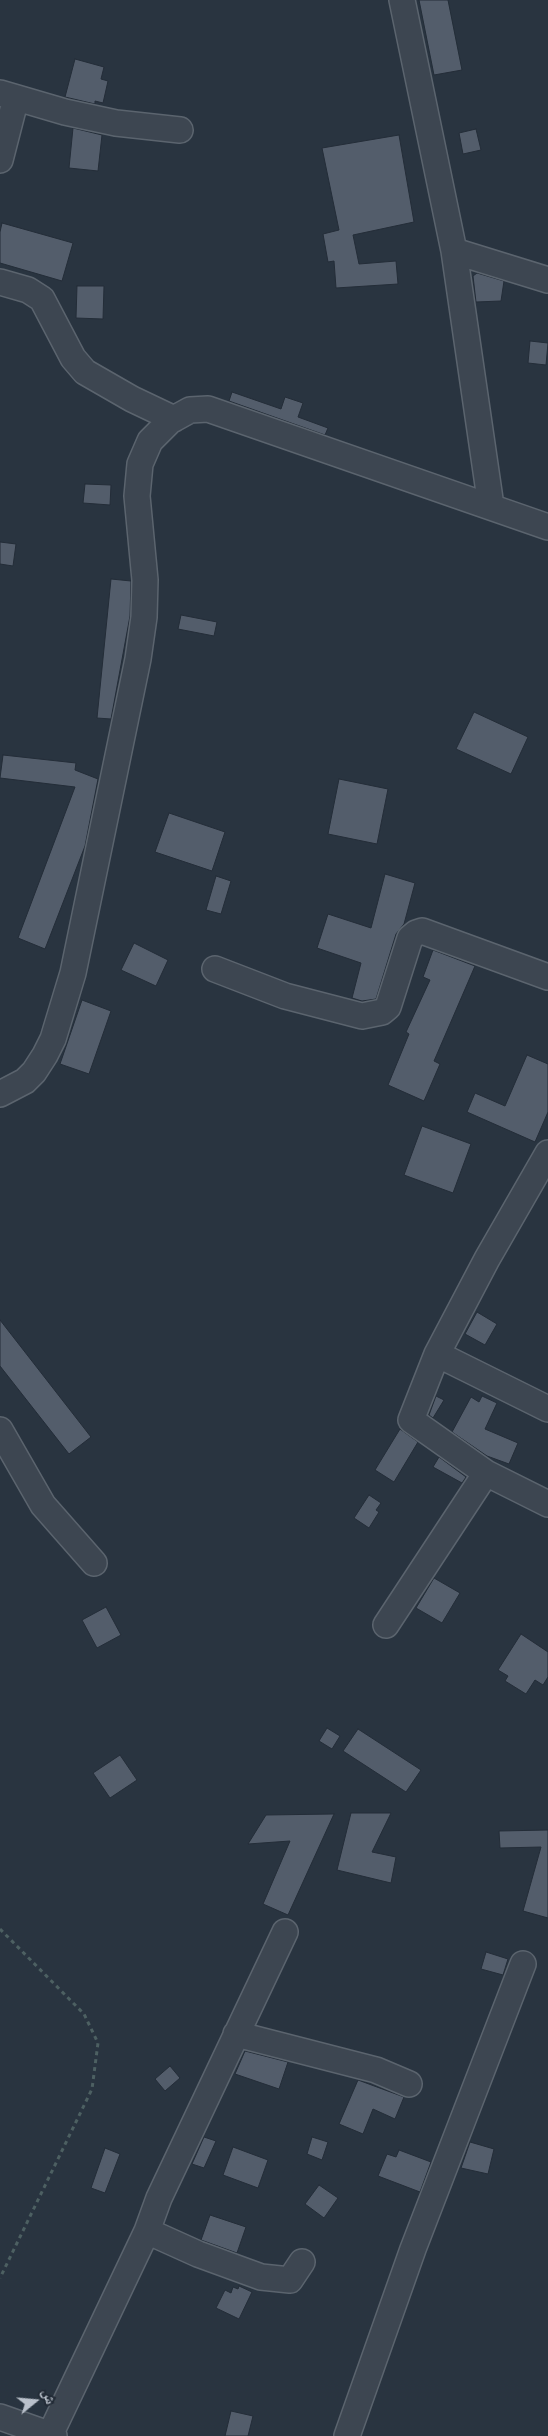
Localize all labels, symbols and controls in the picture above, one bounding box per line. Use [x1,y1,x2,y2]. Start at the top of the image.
north arrow [10,2376,60,2426]
text: ش [39,2387,60,2406]

